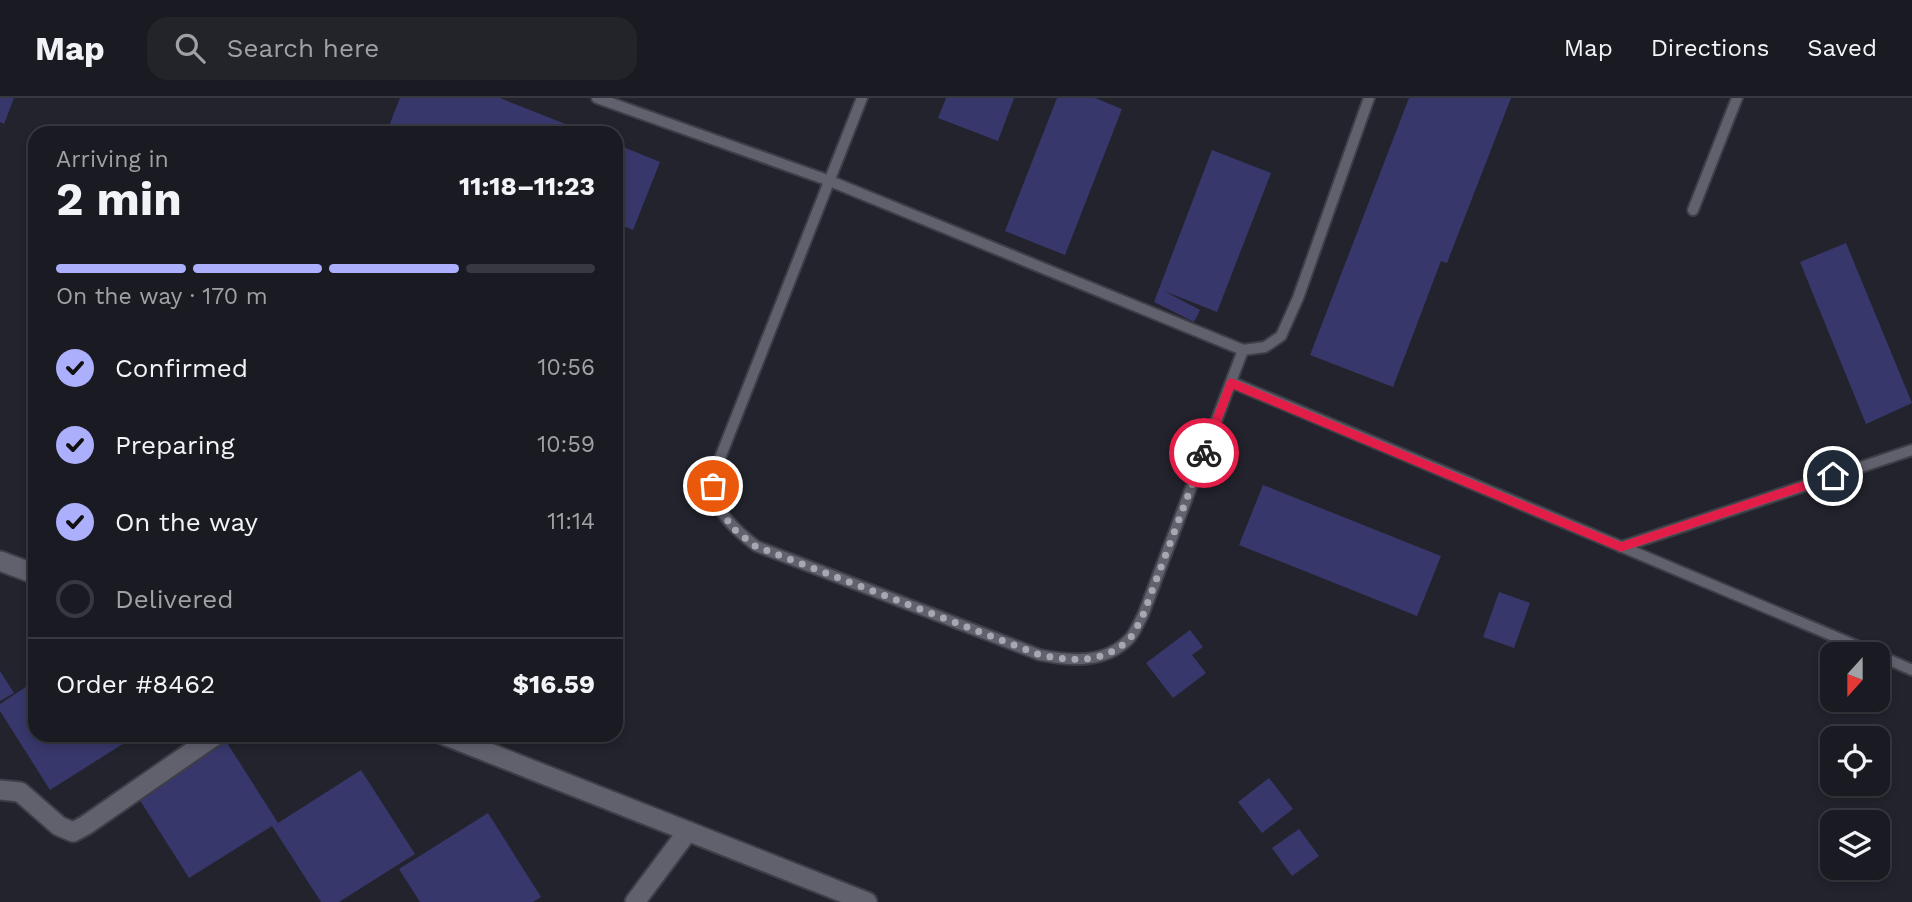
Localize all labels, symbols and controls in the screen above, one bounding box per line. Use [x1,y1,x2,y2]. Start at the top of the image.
search box [147,17,637,80]
text: Map [35,29,105,68]
icon: search [171,29,209,67]
text: Search here [227,33,379,63]
text: Map [1564,34,1613,62]
text: Directions [1651,34,1769,62]
text: Saved [1807,34,1877,62]
text: Arriving in [56,146,169,173]
text: 11:18–11:23 [459,171,595,201]
text: 2 min [56,172,182,226]
text: On the way · 170 m [56,283,268,310]
icon: check [56,349,94,387]
text: Confirmed [115,353,248,383]
text: 10:56 [538,354,595,381]
courier [1169,418,1239,488]
icon: check [56,426,94,464]
text: Preparing [115,430,235,460]
text: 10:59 [537,431,595,458]
icon: bike [1185,434,1223,472]
pin [1803,446,1863,506]
pin [683,456,743,516]
icon: home [1814,457,1852,495]
icon: bag [694,467,732,505]
icon: check [56,503,94,541]
text: On the way [115,507,258,537]
text: 11:14 [547,508,595,535]
text: Delivered [115,584,234,614]
north arrow [1820,642,1890,712]
map controls [1820,642,1890,880]
text: Order #8462 [56,669,215,699]
text: $16.59 [512,669,595,699]
button: locate [1820,726,1890,796]
button: layers [1820,810,1890,880]

